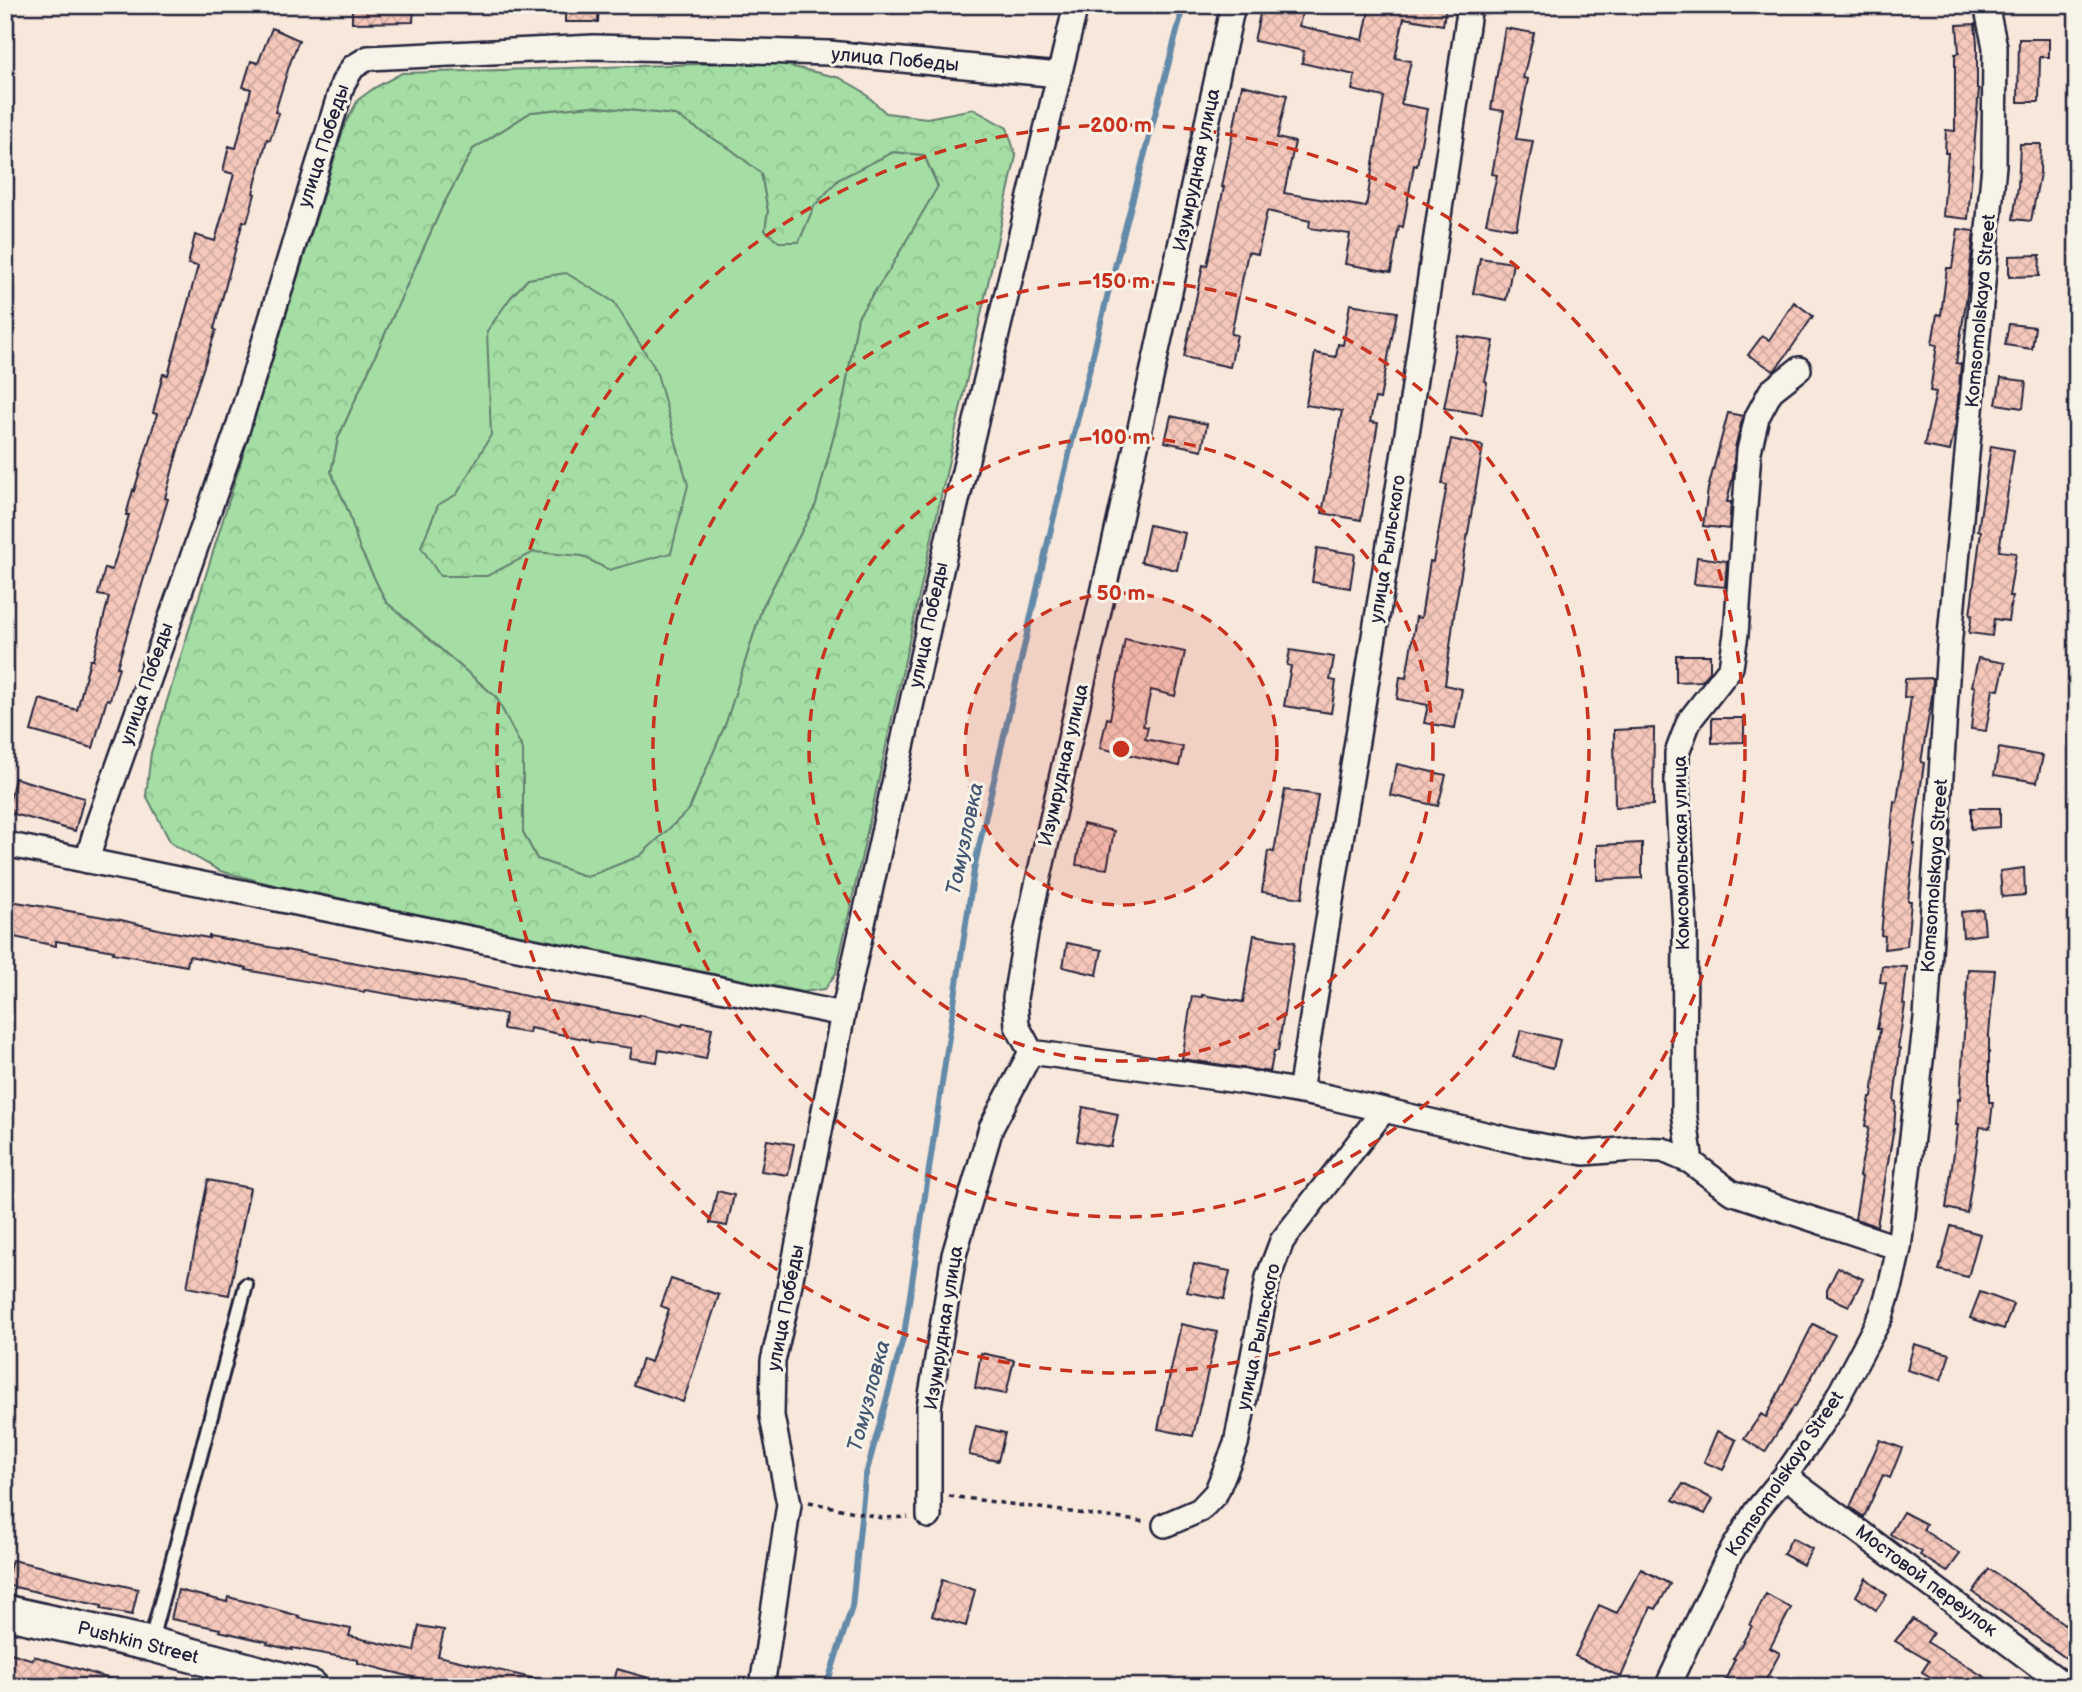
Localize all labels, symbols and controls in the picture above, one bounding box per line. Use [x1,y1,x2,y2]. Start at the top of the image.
street label: улица Победы [830,43,960,77]
street label: улица Победы [293,82,355,210]
street label: Изумрудная улица [1169,87,1225,253]
text: 200 m [1090,113,1152,138]
street label: Komsomolskaya Street [1961,213,2001,409]
text: 150 m [1092,269,1150,294]
text: 100 m [1092,425,1150,450]
street label: улица Рыльского [1365,473,1411,625]
street label: улица Победы [904,560,954,690]
text: 50 m [1097,581,1145,606]
street label: улица Победы [115,620,179,748]
street label: Изумрудная улица [1034,682,1094,848]
centre of rings [1109,737,1133,761]
street label: Комсомольская улица [1669,755,1695,951]
street label: Komsomolskaya Street [1917,778,1953,974]
water label: Томузловка [941,780,989,898]
street label: улица Победы [762,1243,810,1373]
street label: Изумрудная улица [920,1244,968,1412]
street label: улица Рыльского [1232,1261,1286,1412]
water label: Томузловка [842,1338,896,1454]
street label: Komsomolskaya Street [1721,1387,1849,1561]
street label: Мостовой переулок [1850,1520,2002,1642]
street label: Pushkin Street [75,1617,201,1669]

